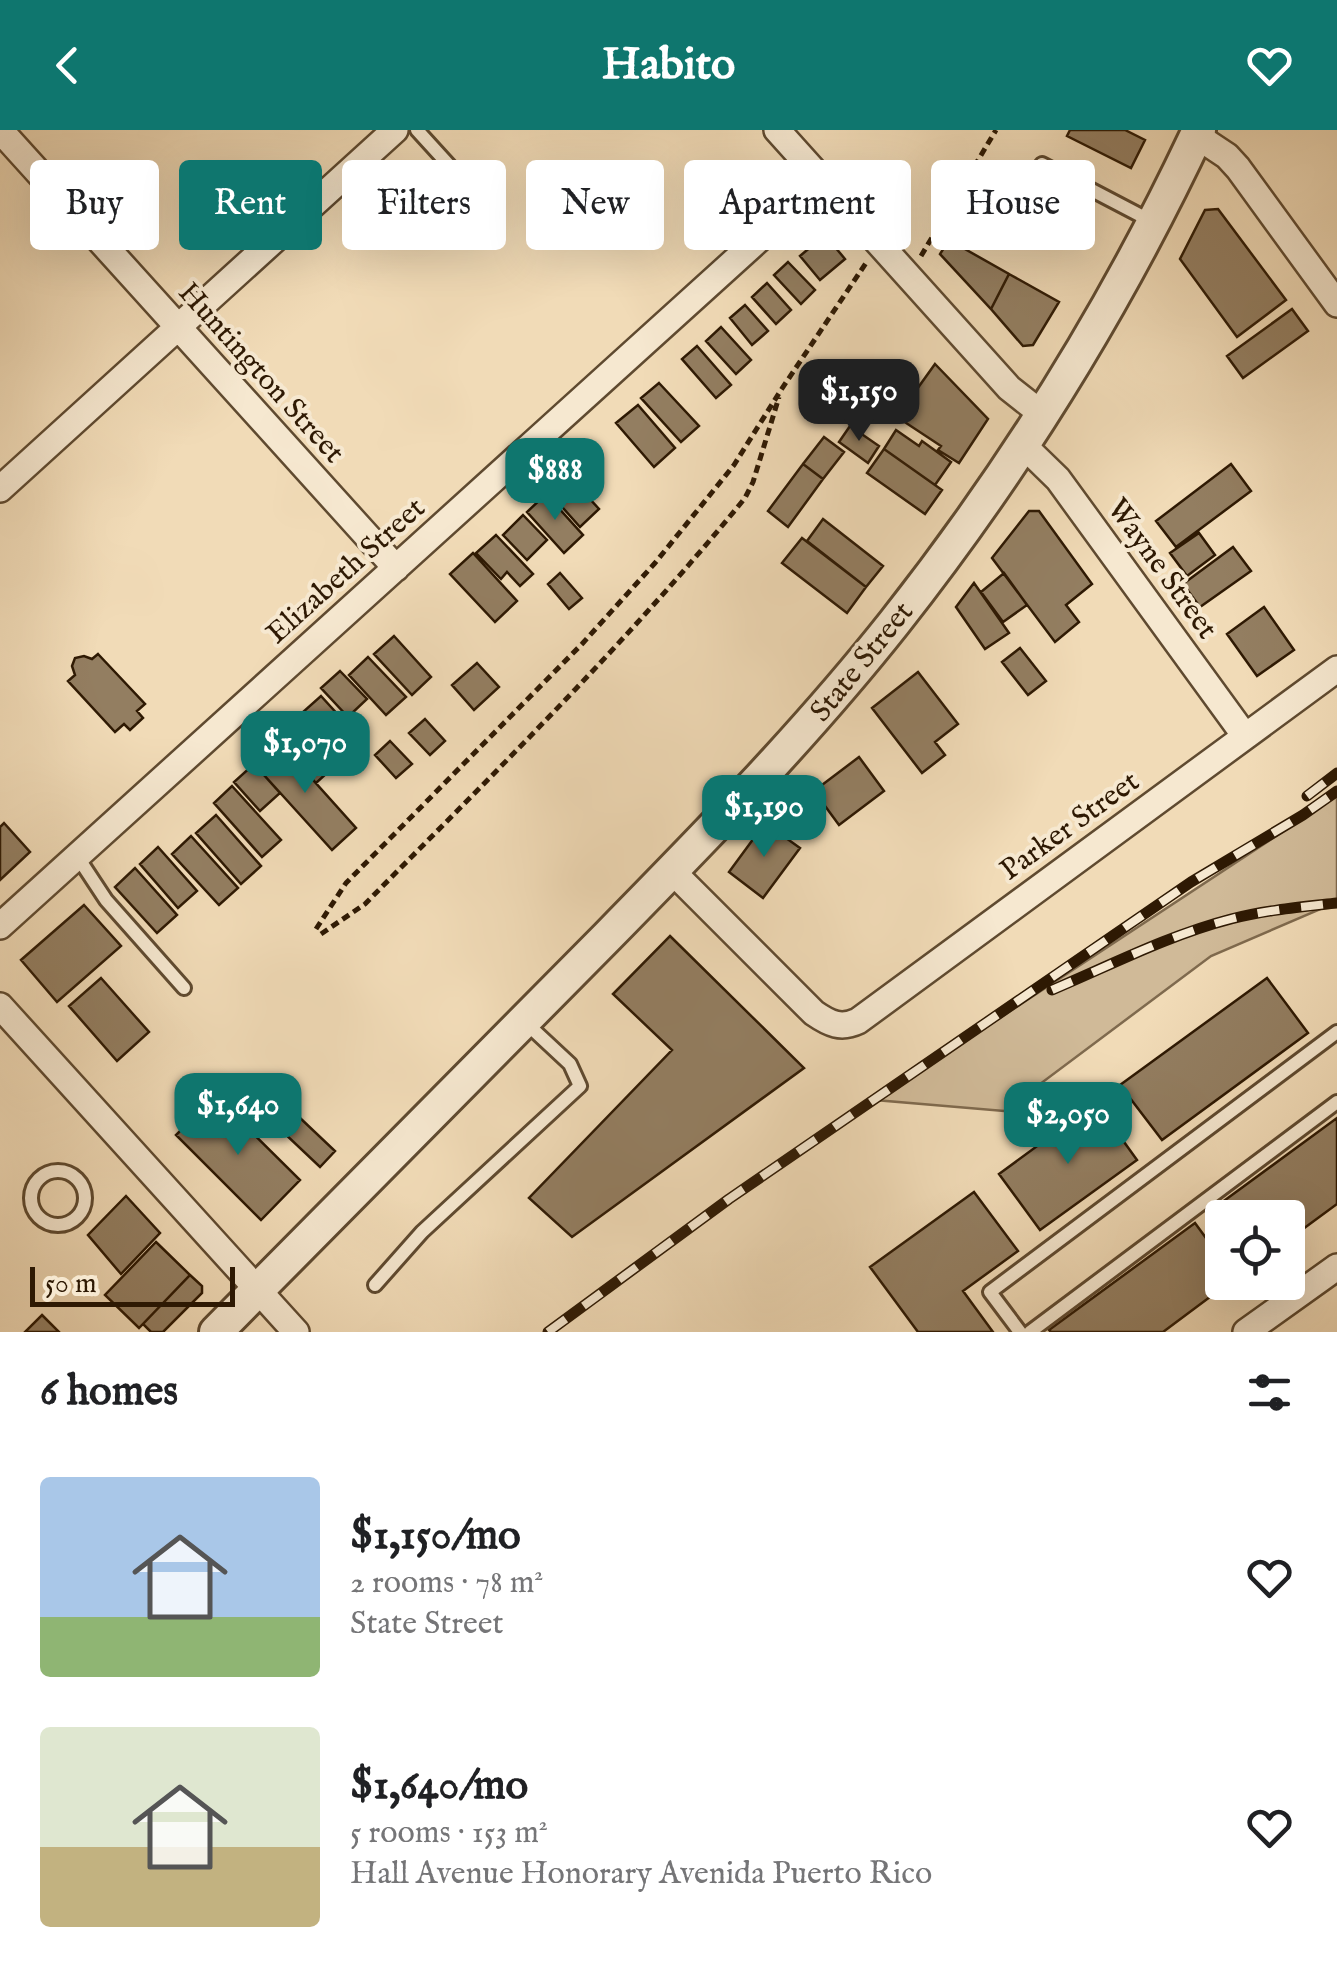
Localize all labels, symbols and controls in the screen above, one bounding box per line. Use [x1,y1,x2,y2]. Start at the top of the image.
text: Habito [602,37,735,94]
icon: back [40,38,95,93]
icon: heart [1242,38,1297,93]
chip: Buy [30,160,159,250]
chip: Rent [179,160,322,250]
chip: Filters [342,160,506,250]
chip: New [526,160,664,250]
chip: Apartment [684,160,911,250]
chip: House [931,160,1095,250]
street label: Huntington Street [169,275,352,472]
pin: $1,150 [778,359,940,444]
text: $1,150 [820,371,898,412]
pin: $888 [496,438,614,523]
text: $888 [527,450,583,491]
street label: Elizabeth Street [259,490,434,653]
street label: Wayne Street [1098,491,1225,647]
street label: State Street [803,594,923,730]
pin: $1,070 [224,711,386,796]
text: $1,070 [263,723,347,764]
street label: Parker Street [993,763,1147,890]
pin: $1,190 [683,775,845,860]
text: $1,190 [724,787,804,828]
pin: $1,640 [157,1073,319,1158]
pin: $2,050 [987,1082,1149,1167]
text: $1,640 [196,1085,280,1126]
text: $2,050 [1026,1094,1110,1135]
map controls [1205,1200,1305,1300]
button: locate [1205,1200,1305,1300]
scale bar [30,1262,235,1306]
text: 50 m [45,1267,97,1302]
icon: filters [1242,1365,1297,1420]
text: 6 homes [40,1366,178,1419]
text: $1,150/mo [350,1510,521,1563]
icon: home [120,1517,240,1637]
icon: heart [1242,1550,1297,1605]
text: 2 rooms · 78 m² [350,1563,543,1604]
text: State Street [350,1604,503,1645]
text: $1,640/mo [350,1760,528,1813]
icon: home [120,1767,240,1887]
icon: heart [1242,1800,1297,1855]
text: 5 rooms · 153 m² [350,1813,548,1854]
text: Hall Avenue Honorary Avenida Puerto Rico [350,1854,932,1895]

